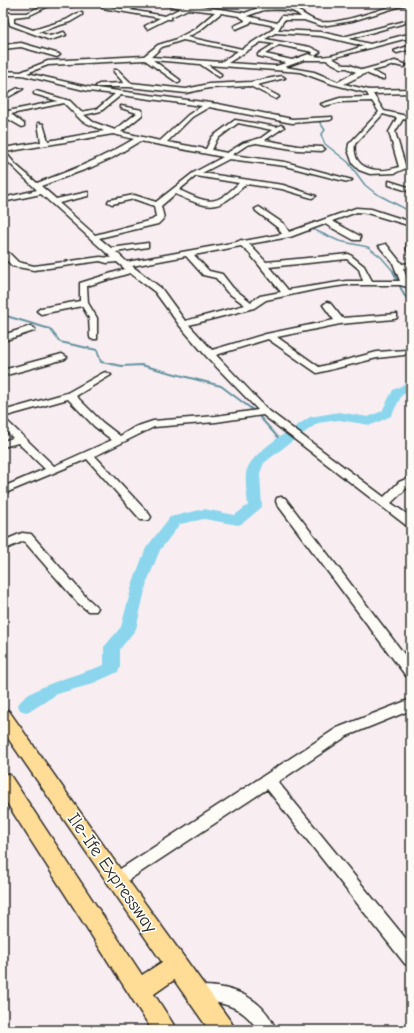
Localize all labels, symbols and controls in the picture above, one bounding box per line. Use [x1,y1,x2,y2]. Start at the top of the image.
street label: Ile-Ife Expressway [63,809,162,938]

